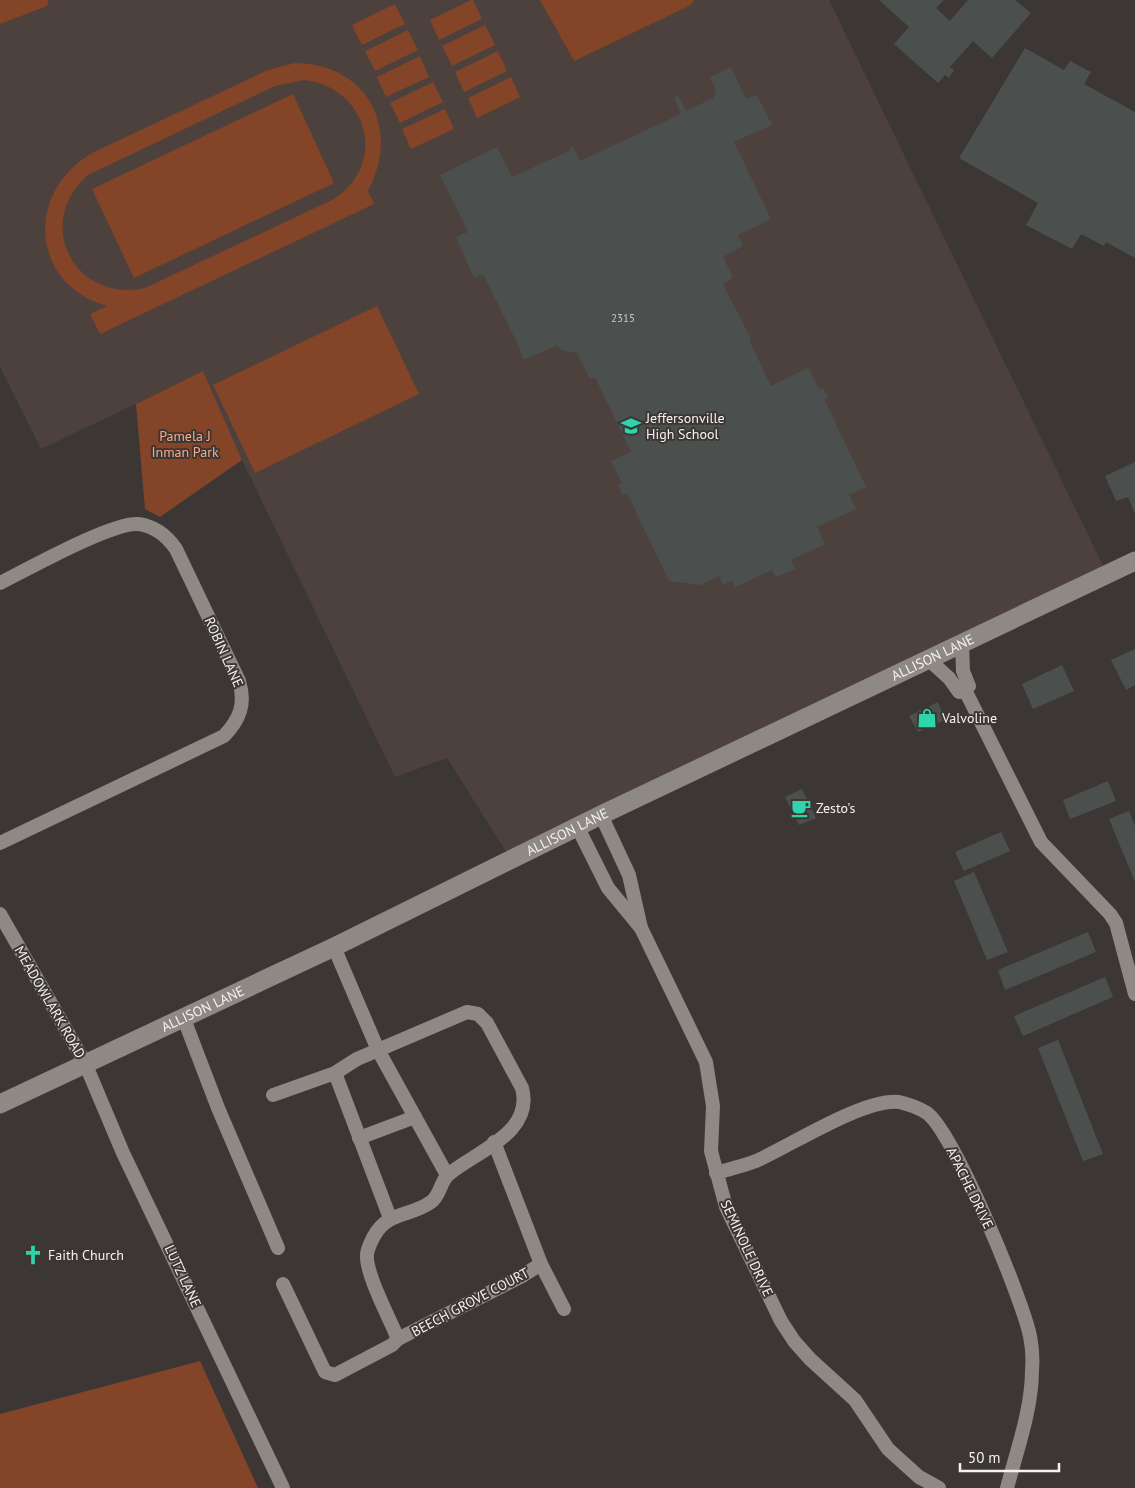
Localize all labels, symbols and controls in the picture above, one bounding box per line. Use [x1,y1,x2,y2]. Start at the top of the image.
house number: 2315 [611,311,635,325]
place label: Jeffersonville High School [645,409,725,443]
school or university icon: Jeffersonville High School [620,415,642,437]
park label: Pamela J Inman Park [151,427,219,461]
street label: ROBIN LANE [200,614,248,690]
street label: ALLISON LANE [888,630,977,685]
shop icon: Valvoline [916,707,938,729]
place label: Valvoline [941,709,997,727]
cafe icon: Zesto's [790,797,812,819]
place label: Zesto's [816,799,855,817]
street label: ALLISON LANE [523,804,611,860]
street label: MEADOWLARK ROAD [11,943,89,1061]
street label: ALLISON LANE [158,982,247,1036]
street label: APACHE DRIVE [942,1144,998,1232]
street label: SEMINOLE DRIVE [717,1197,777,1299]
street label: LUTZ LANE [161,1242,205,1310]
church icon: Faith Church [22,1244,44,1266]
place label: Faith Church [48,1246,124,1264]
street label: BEECH GROVE COURT [408,1263,532,1341]
scale bar [960,1440,1059,1472]
text: 50 m [968,1448,1001,1467]

